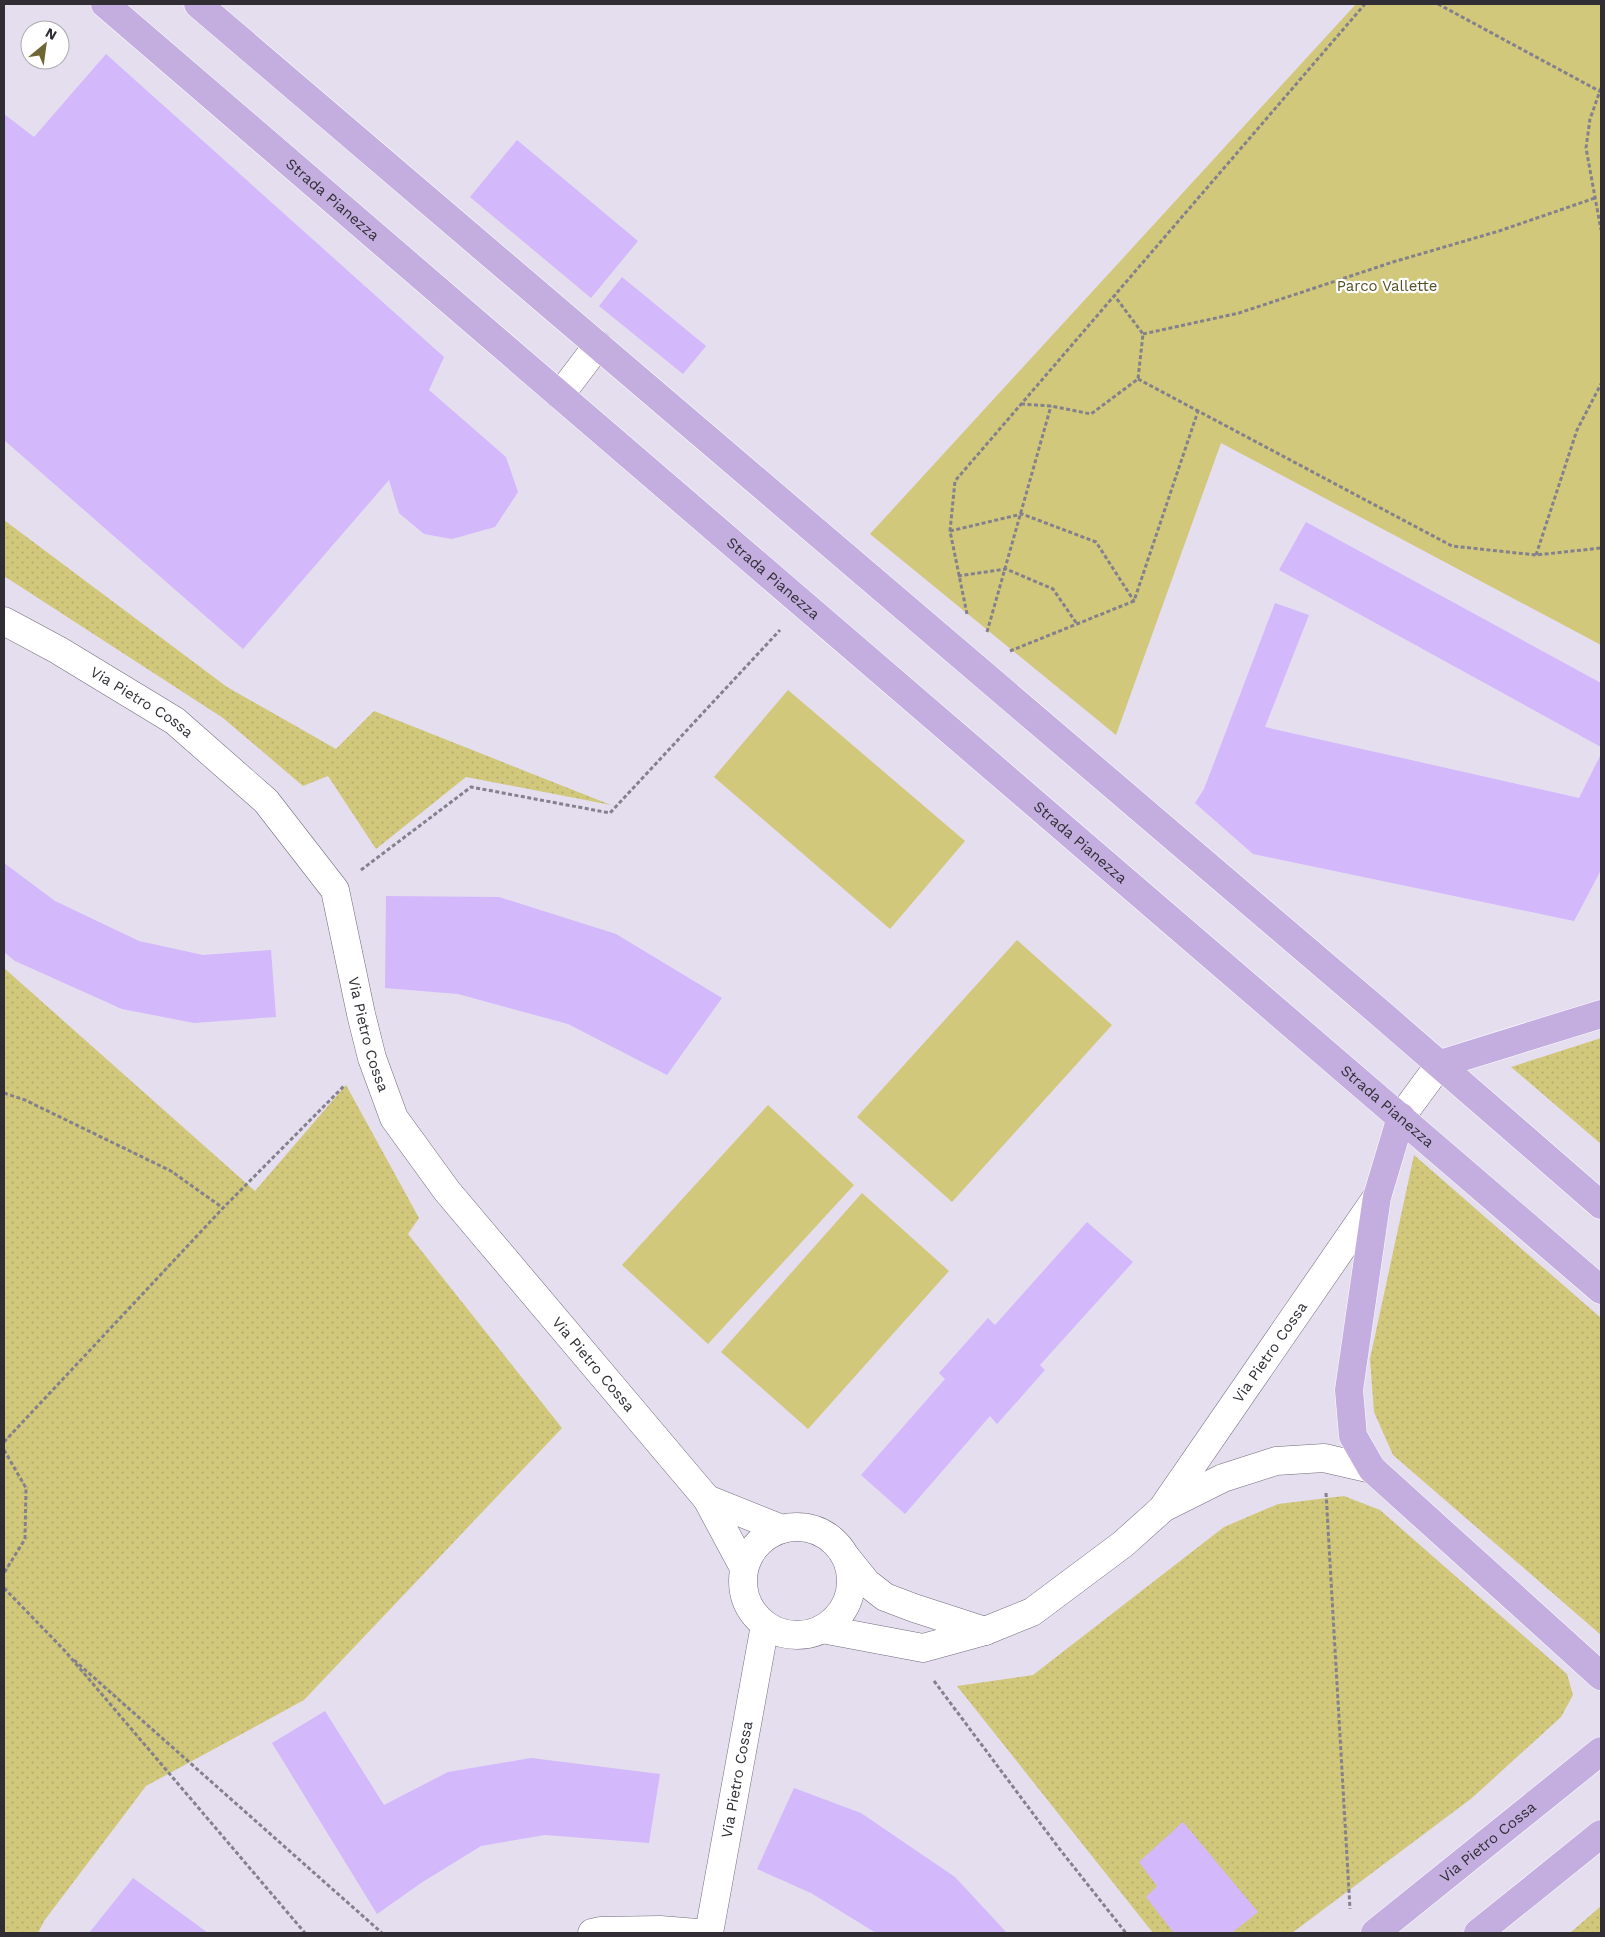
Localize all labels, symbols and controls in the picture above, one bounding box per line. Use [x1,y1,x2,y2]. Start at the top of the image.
north arrow [20,20,70,70]
text: N [43,24,60,43]
street label: Strada Pianezza [282,155,383,245]
park label: Parco Vallette [1337,277,1437,295]
street label: Strada Pianezza [723,533,824,624]
street label: Via Pietro Cossa [87,663,197,742]
street label: Strada Pianezza [1030,797,1131,888]
street label: Via Pietro Cossa [344,975,393,1095]
street label: Strada Pianezza [1337,1061,1438,1152]
street label: Via Pietro Cossa [1229,1298,1311,1406]
street label: Via Pietro Cossa [548,1313,639,1416]
street label: Via Pietro Cossa [717,1719,756,1839]
street label: Via Pietro Cossa [1436,1798,1540,1886]

